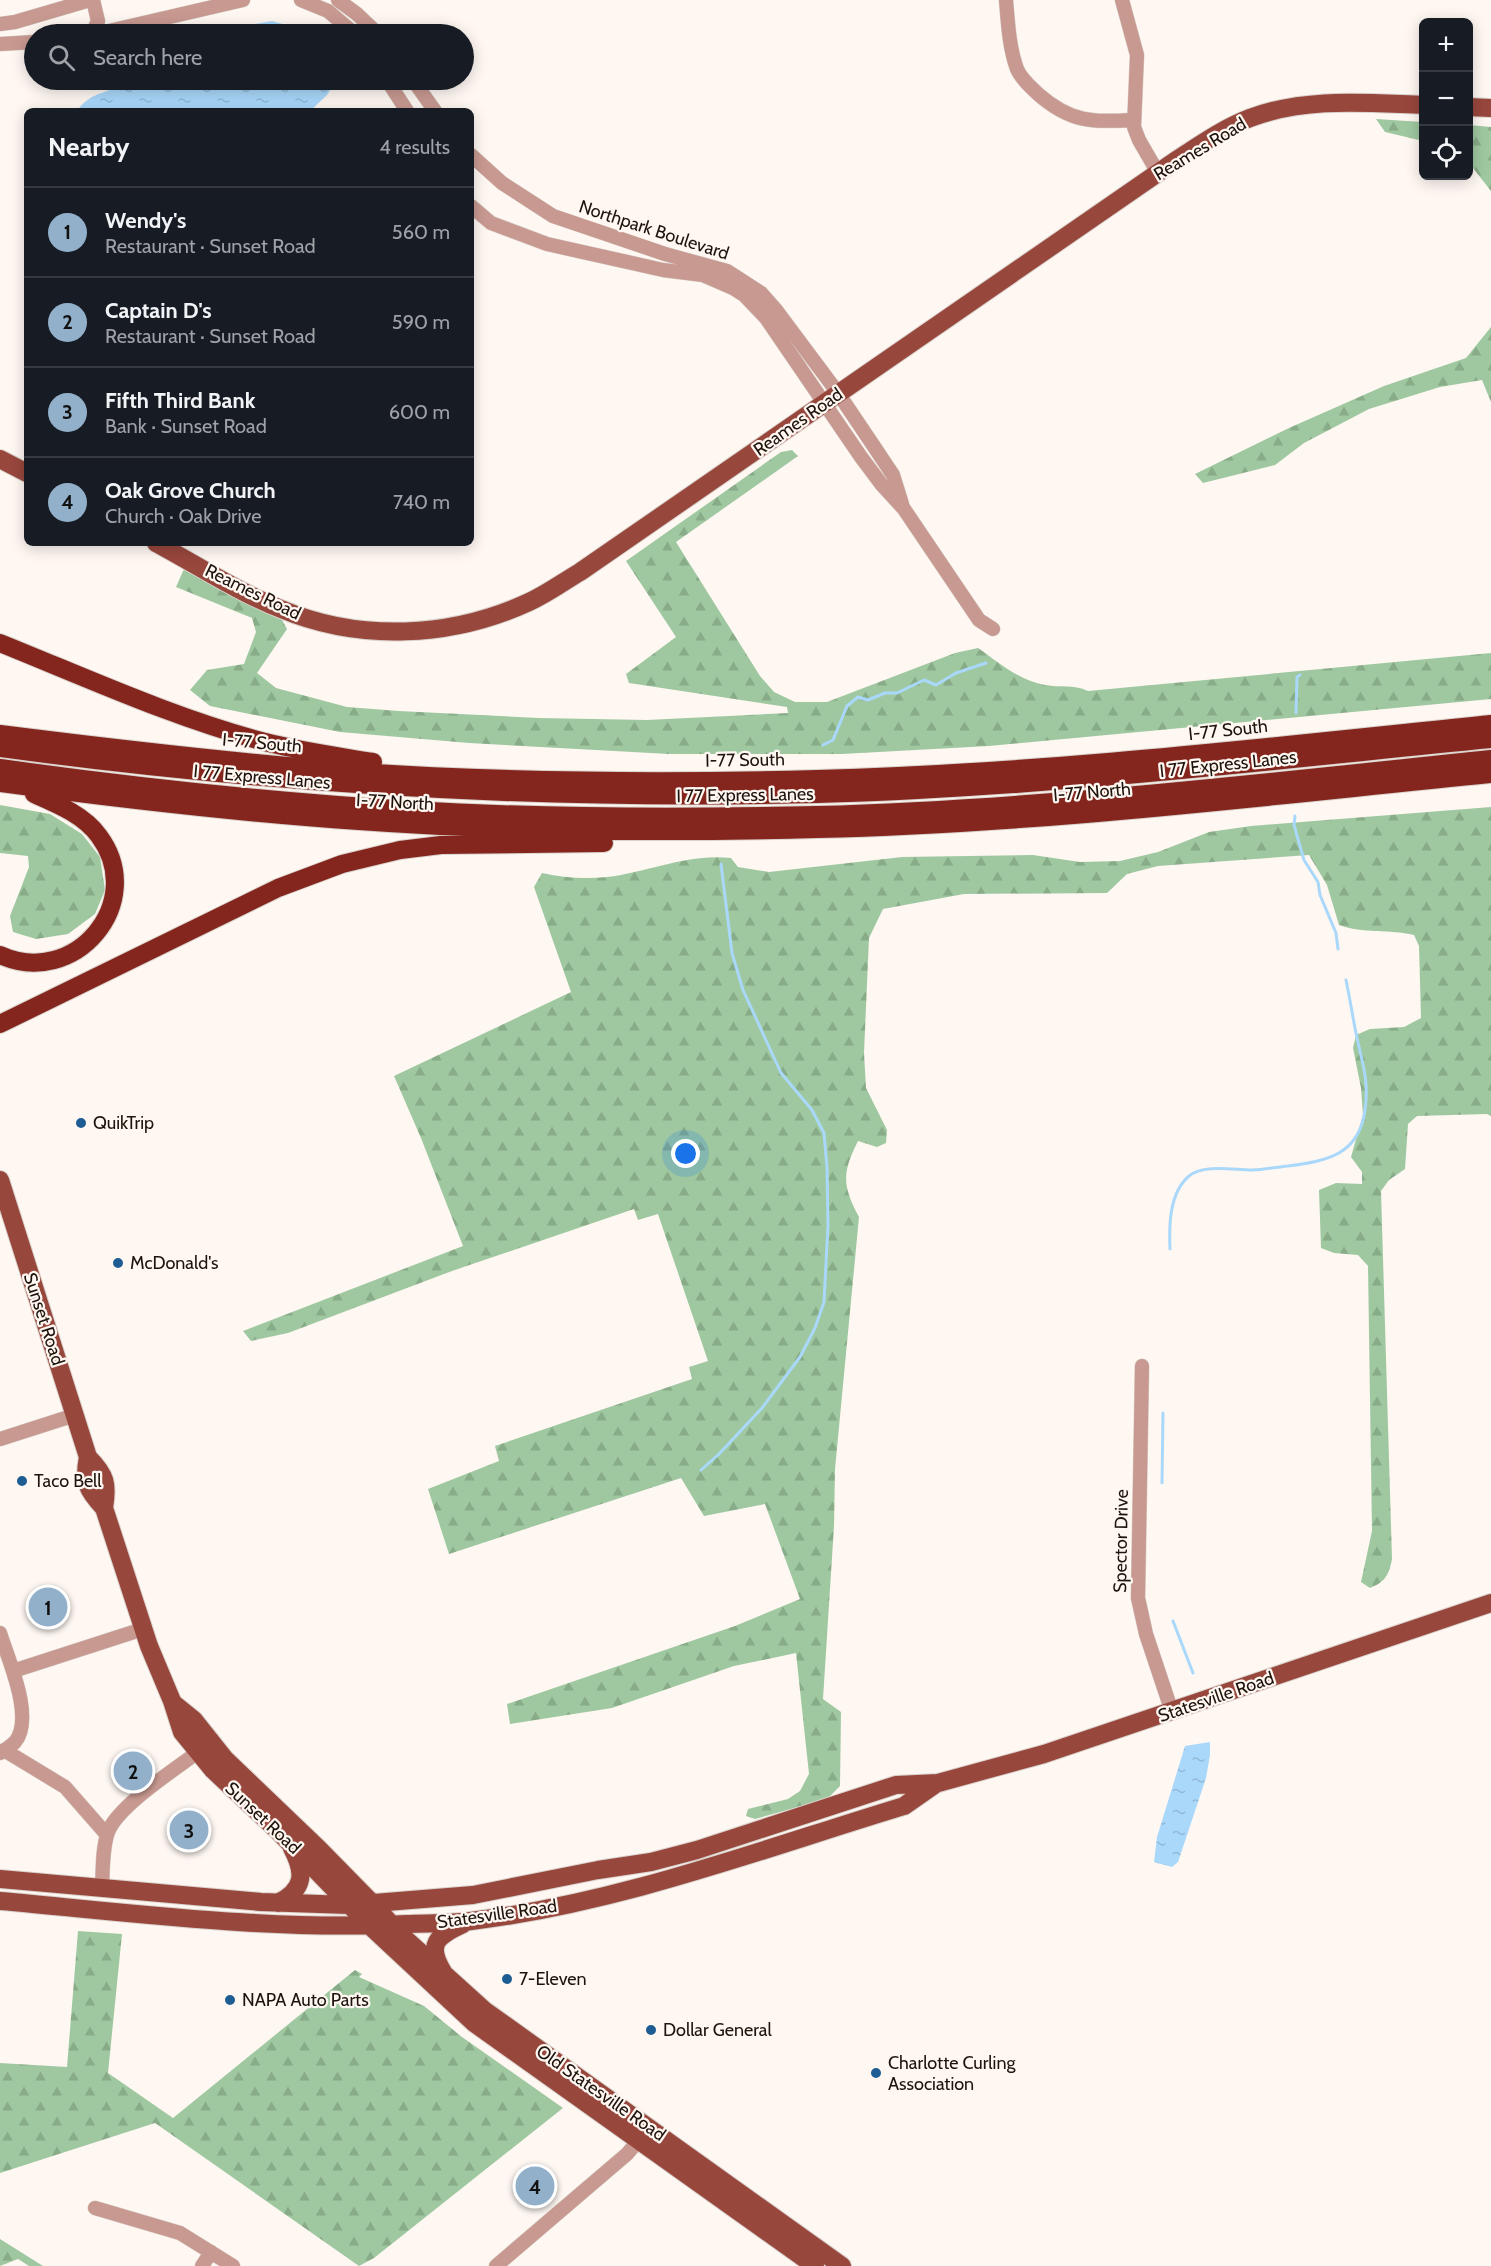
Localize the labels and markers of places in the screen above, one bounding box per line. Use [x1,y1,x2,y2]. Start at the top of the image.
place label: QuikTrip [93,1112,154,1134]
marker: QuikTrip [74,1116,88,1130]
place label: McDonald's [130,1252,218,1274]
marker: McDonald's [111,1256,125,1270]
place label: Taco Bell [34,1470,102,1492]
marker: Taco Bell [15,1474,29,1488]
pin: 1 [28,1584,68,1630]
pin: 2 [114,1748,152,1794]
pin: 3 [170,1808,208,1852]
place label: 7-Eleven [519,1968,587,1990]
marker: 7-Eleven [500,1972,514,1986]
place label: NAPA Auto Parts [242,1989,369,2011]
marker: NAPA Auto Parts [223,1993,237,2007]
place label: Dollar General [663,2019,772,2041]
marker: Dollar General [644,2023,658,2037]
place label: Charlotte Curling Association [888,2052,1016,2095]
marker: Charlotte Curling Association [869,2066,883,2080]
pin: 4 [516,2164,554,2208]

